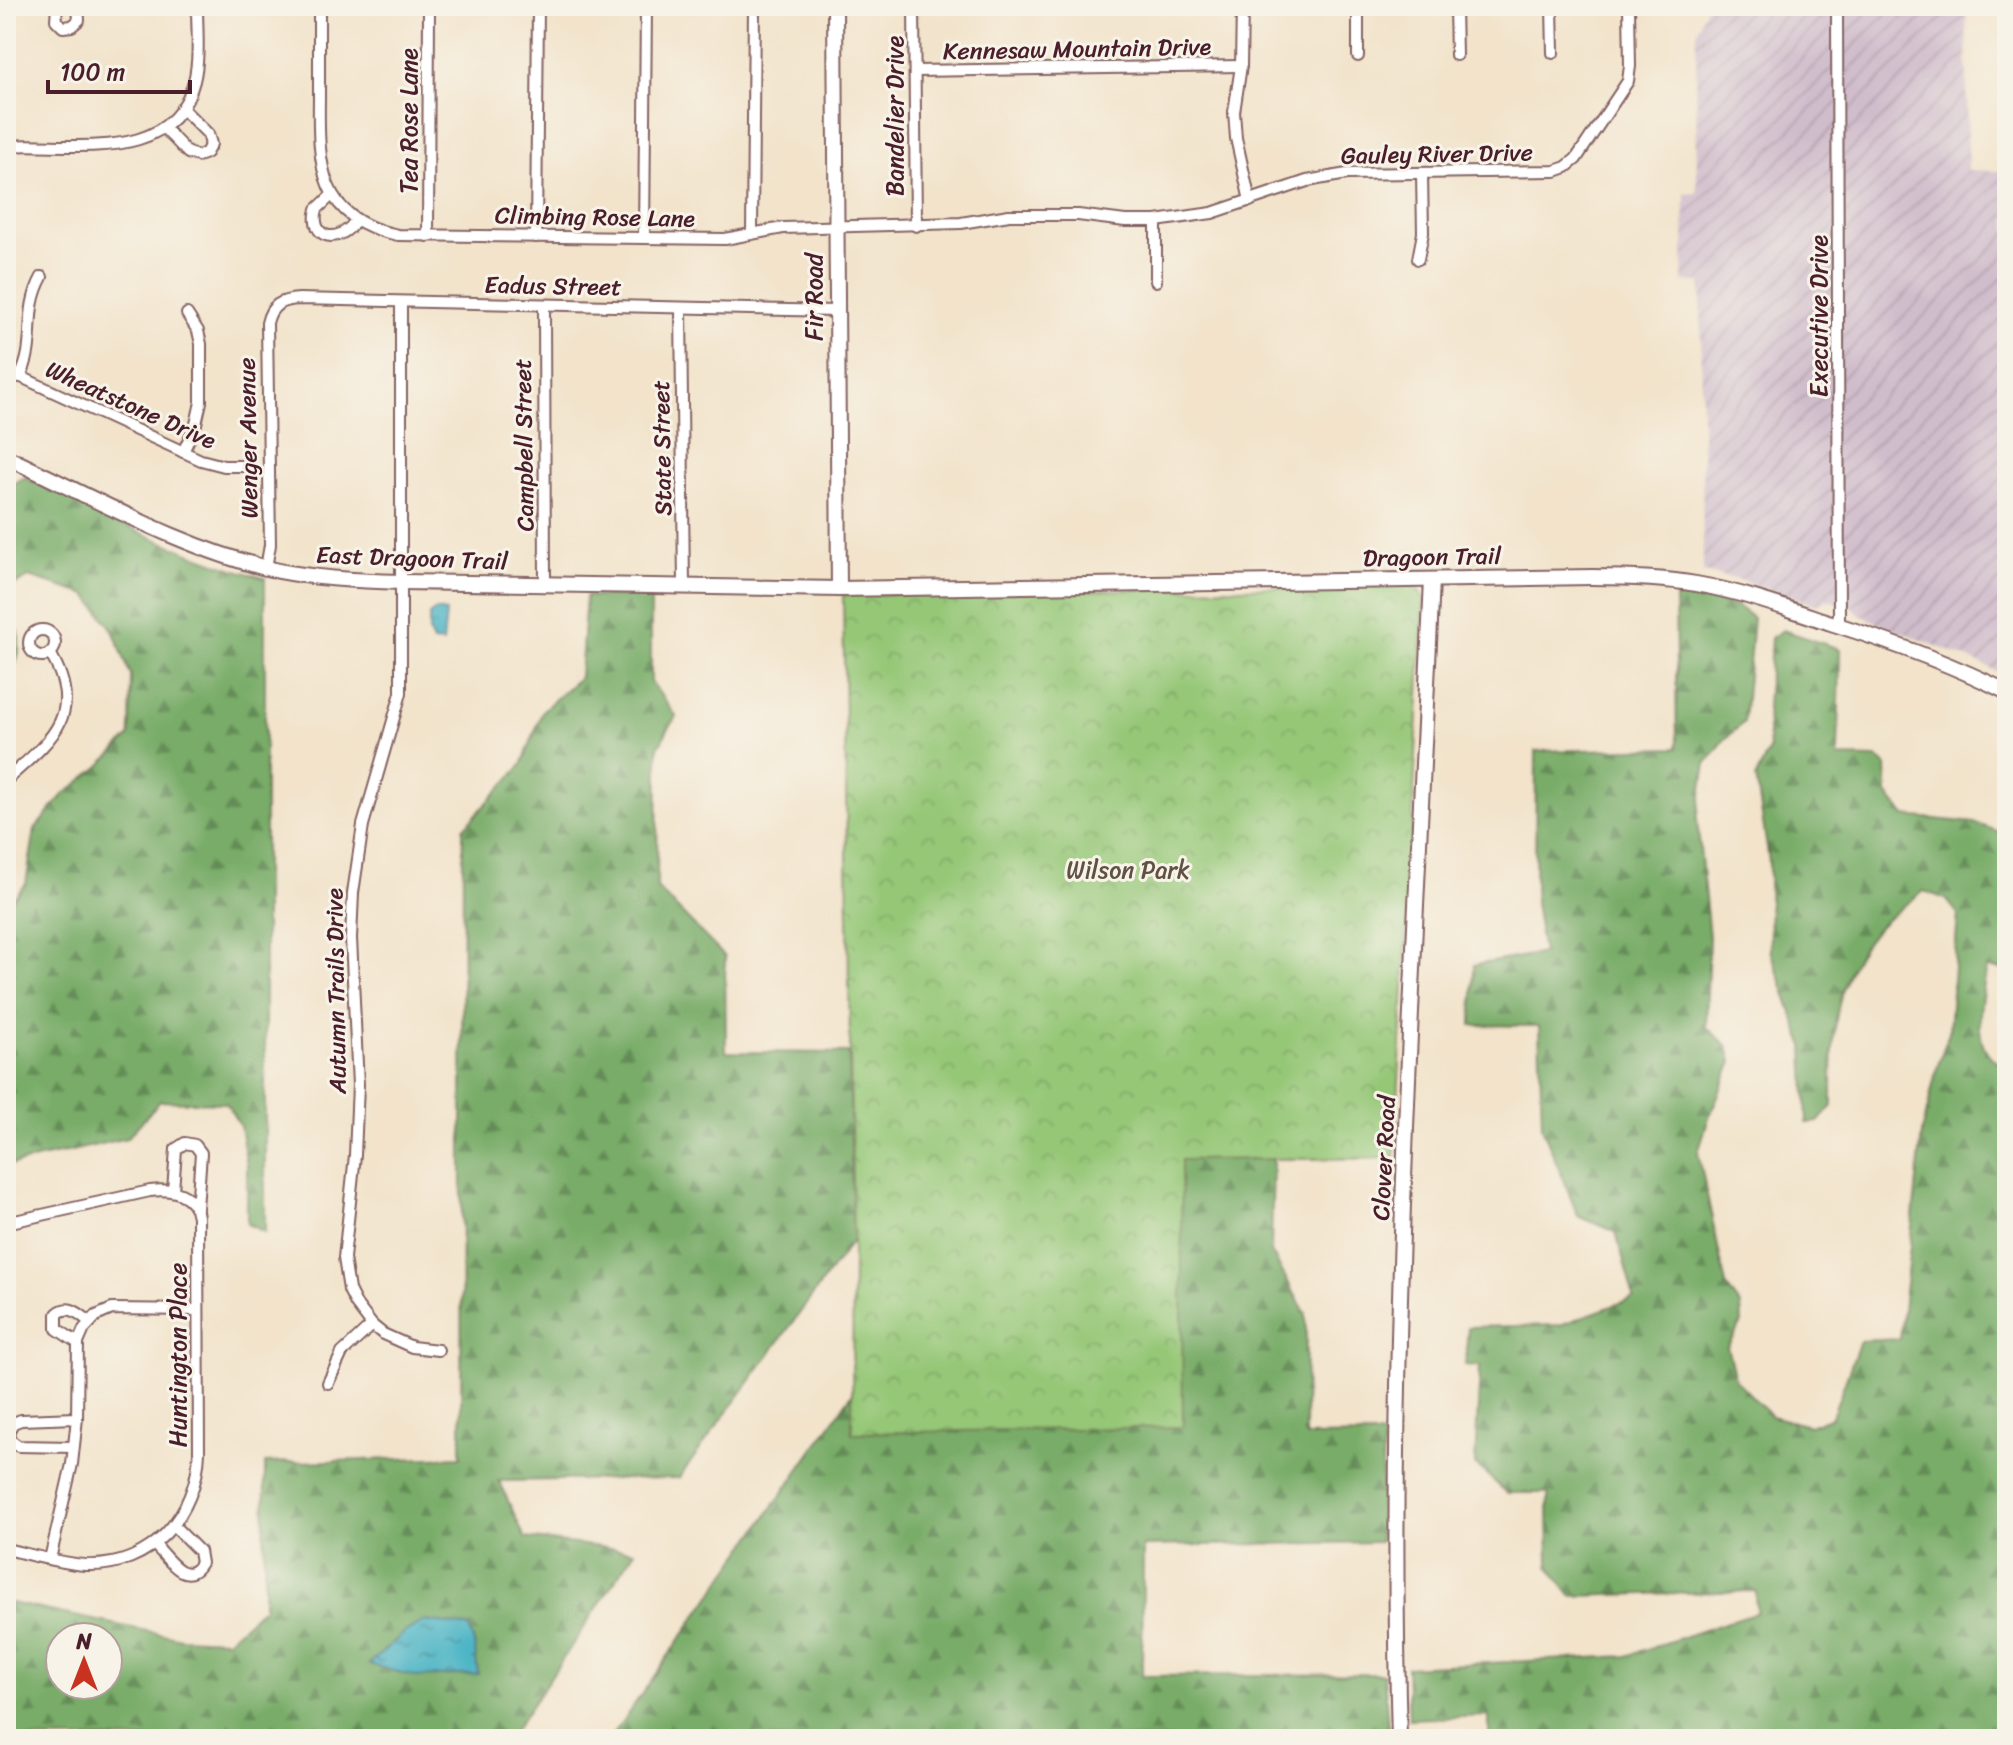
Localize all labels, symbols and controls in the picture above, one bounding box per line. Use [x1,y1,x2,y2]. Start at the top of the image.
street label: Kennesaw Mountain Drive [942,26,1212,72]
street label: Bandelier Drive [874,35,916,196]
scale bar [48,44,190,94]
street label: Tea Rose Lane [388,48,430,194]
text: 100 m [60,51,125,93]
street label: Gauley River Drive [1341,131,1533,177]
street label: Climbing Rose Lane [495,194,696,240]
street label: Executive Drive [1798,234,1840,397]
street label: Fir Road [793,252,835,341]
street label: Eadus Street [484,264,622,308]
street label: Wheatstone Drive [39,349,224,462]
street label: Wenger Avenue [226,357,270,519]
street label: Campbell Street [501,358,547,532]
street label: State Street [640,380,684,516]
street label: East Dragoon Trail [315,534,510,582]
street label: Dragoon Trail [1363,535,1503,579]
park label: Wilson Park [1066,849,1190,891]
street label: Autumn Trails Drive [313,887,359,1095]
street label: Clover Road [1360,1092,1408,1221]
street label: Huntington Place [157,1263,199,1447]
north arrow [44,1621,124,1701]
text: N [75,1622,92,1661]

